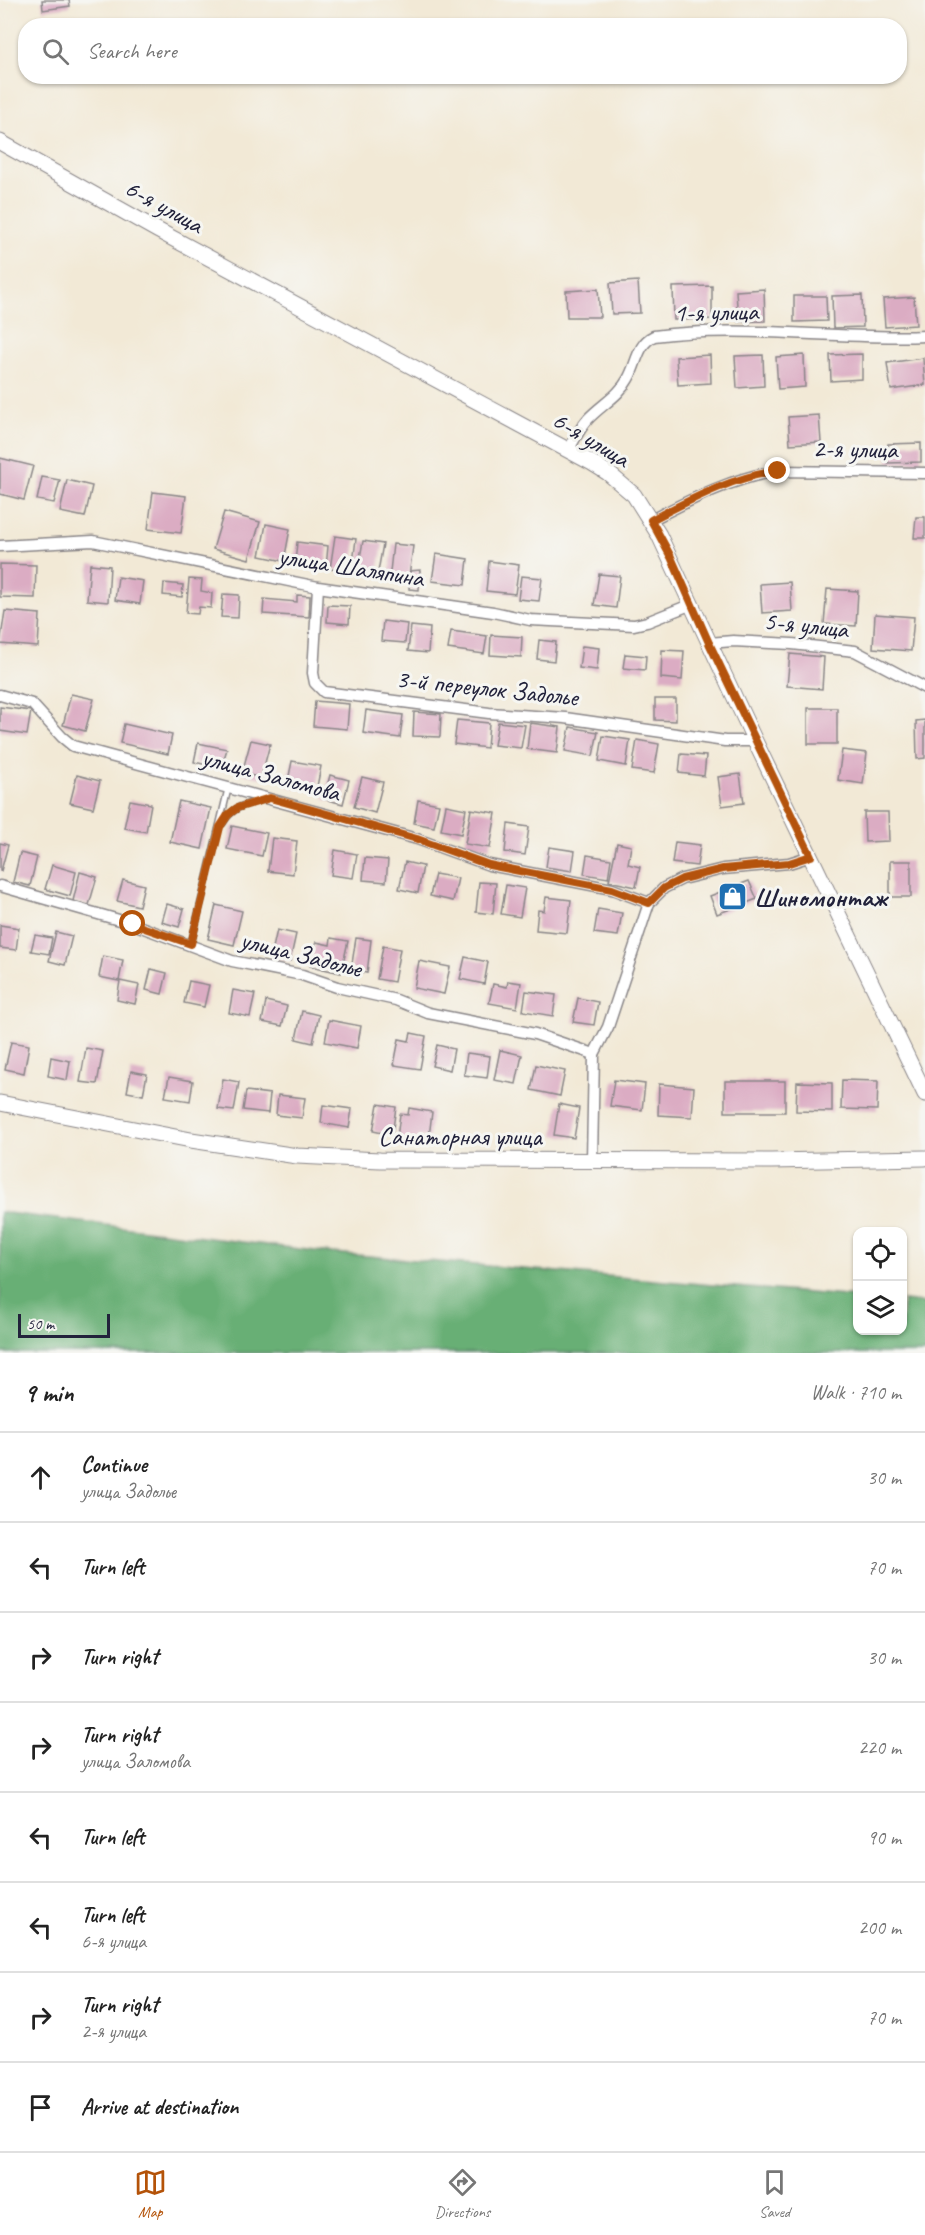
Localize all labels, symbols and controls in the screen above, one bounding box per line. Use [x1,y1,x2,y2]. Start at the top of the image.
search box [18,18,907,84]
icon: search [39,35,72,68]
text: Search here [87,37,177,65]
street label: 6-я улица [119,171,210,242]
street label: 1-я улица [673,295,760,329]
street label: 6-я улица [546,403,637,476]
street label: 2-я улица [812,432,899,466]
route end [764,457,790,483]
street label: улица Шаляпина [274,539,428,595]
street label: 5-я улица [762,604,851,646]
street label: 3-й переулок Задолье [395,662,582,714]
street label: улица Заломова [196,740,345,810]
shop icon: Шиномонтаж [717,881,749,913]
place label: Шиномонтаж [754,881,889,914]
route start [119,910,145,936]
street label: улица Задолье [235,923,366,985]
street label: Санаторная улица [378,1120,543,1153]
map controls [853,1227,907,1335]
button: locate [853,1227,907,1281]
button: layers [853,1281,907,1335]
scale bar [18,1311,110,1338]
text: 50 m [27,1314,54,1334]
text: 9 min [24,1376,74,1409]
text: Walk · 710 m [811,1380,901,1405]
text: Continue [81,1451,147,1479]
icon: ahead [24,1461,57,1494]
text: 30 m [867,1465,901,1490]
text: улица Задолье [81,1479,176,1504]
icon: left [24,1551,57,1584]
text: Turn left [81,1553,145,1581]
text: 70 m [867,1555,901,1580]
icon: right [24,1641,57,1674]
text: Turn right [81,1643,158,1671]
text: 30 m [867,1645,901,1670]
text: Turn right [81,1721,158,1749]
icon: right [24,1731,57,1764]
text: 220 m [858,1735,901,1760]
text: улица Заломова [81,1749,190,1774]
icon: left [24,1821,57,1854]
text: Turn left [81,1823,145,1851]
text: 90 m [867,1825,901,1850]
text: Turn left [81,1901,145,1929]
icon: left [24,1911,57,1944]
text: 200 m [858,1915,901,1940]
text: 6-я улица [81,1929,146,1954]
text: Turn right [81,1991,158,2019]
icon: right [24,2001,57,2034]
text: 70 m [867,2005,901,2030]
text: 2-я улица [81,2019,146,2044]
icon: arrive [24,2091,57,2124]
text: Arrive at destination [81,2093,238,2121]
tab: Map [134,2166,167,2222]
tab: Directions [435,2166,490,2222]
tab: Saved [758,2166,791,2222]

